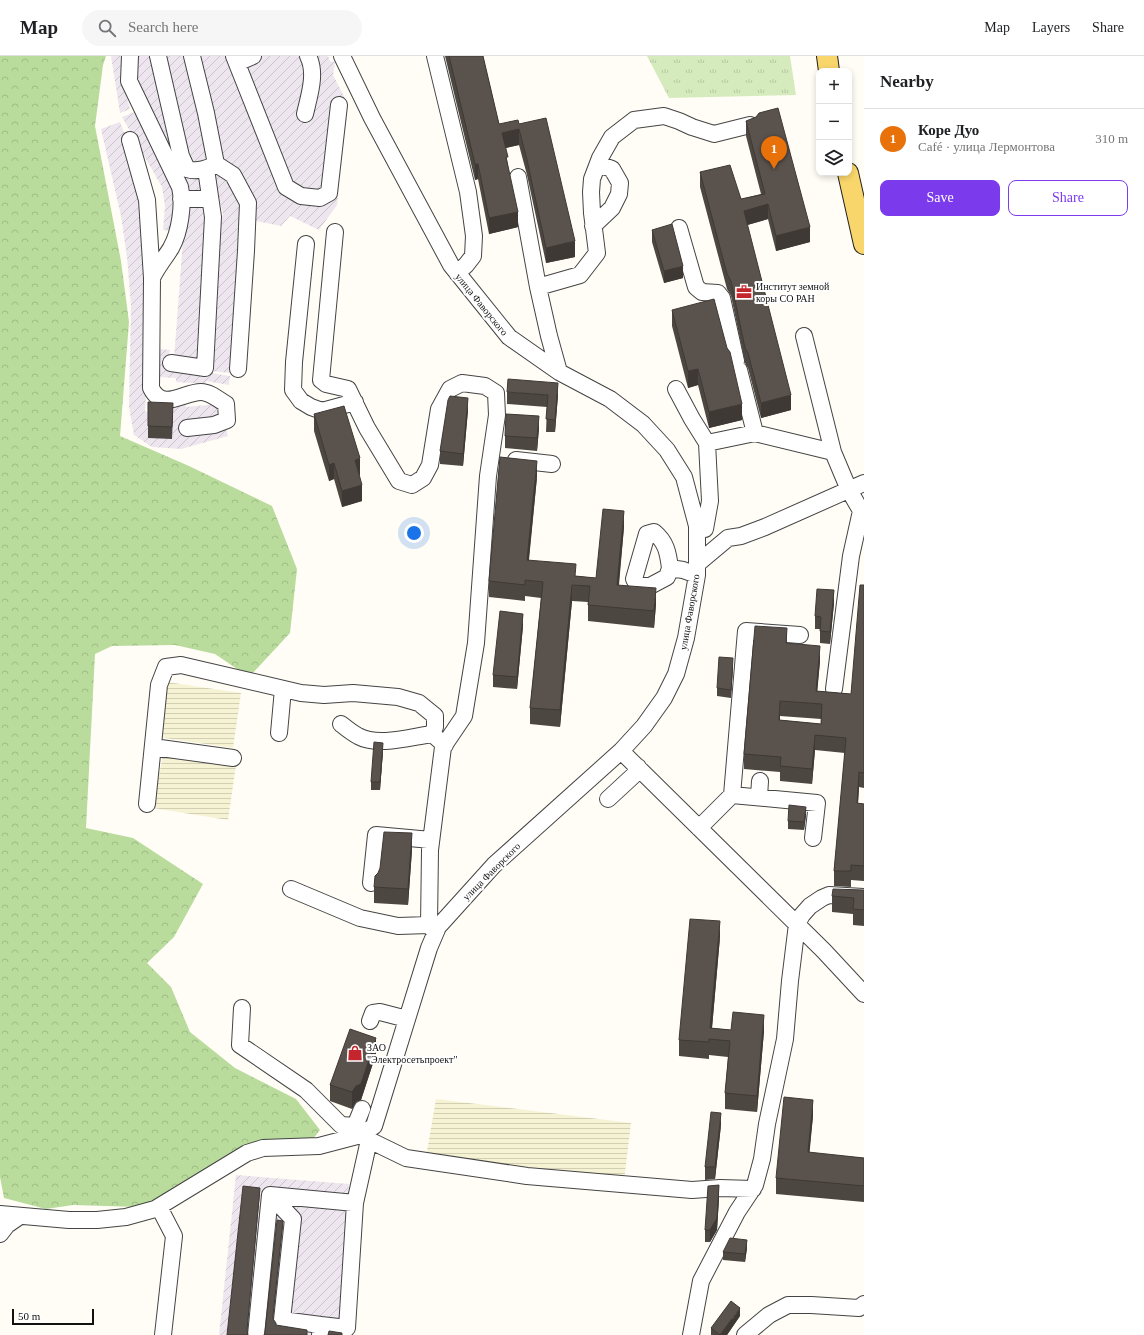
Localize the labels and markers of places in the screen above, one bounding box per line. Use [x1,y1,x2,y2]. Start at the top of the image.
pin: 1 [761,136,787,169]
place label: Институт земной коры СО РАН [756,281,830,304]
office icon: Институт земной коры СО РАН [735,283,753,301]
place label: ЗАО "Электросетьпроект" [367,1042,457,1065]
shop icon: ЗАО "Электросетьпроект" [346,1044,364,1062]

